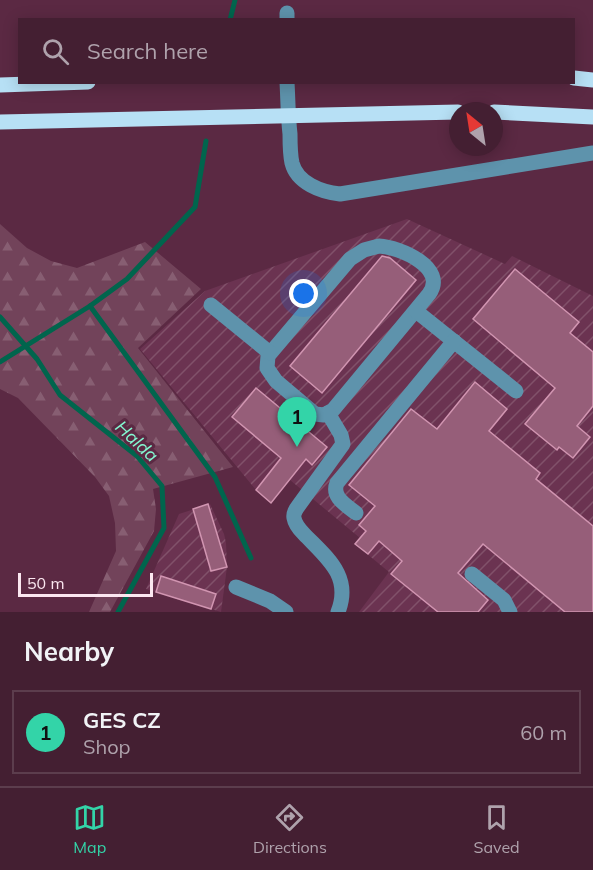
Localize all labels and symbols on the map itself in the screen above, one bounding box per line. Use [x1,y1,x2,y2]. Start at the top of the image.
north arrow [449,102,503,156]
your location [289,279,318,308]
pin: 1 [278,398,316,447]
water label: Halda [111,415,163,467]
scale bar [18,570,153,598]

